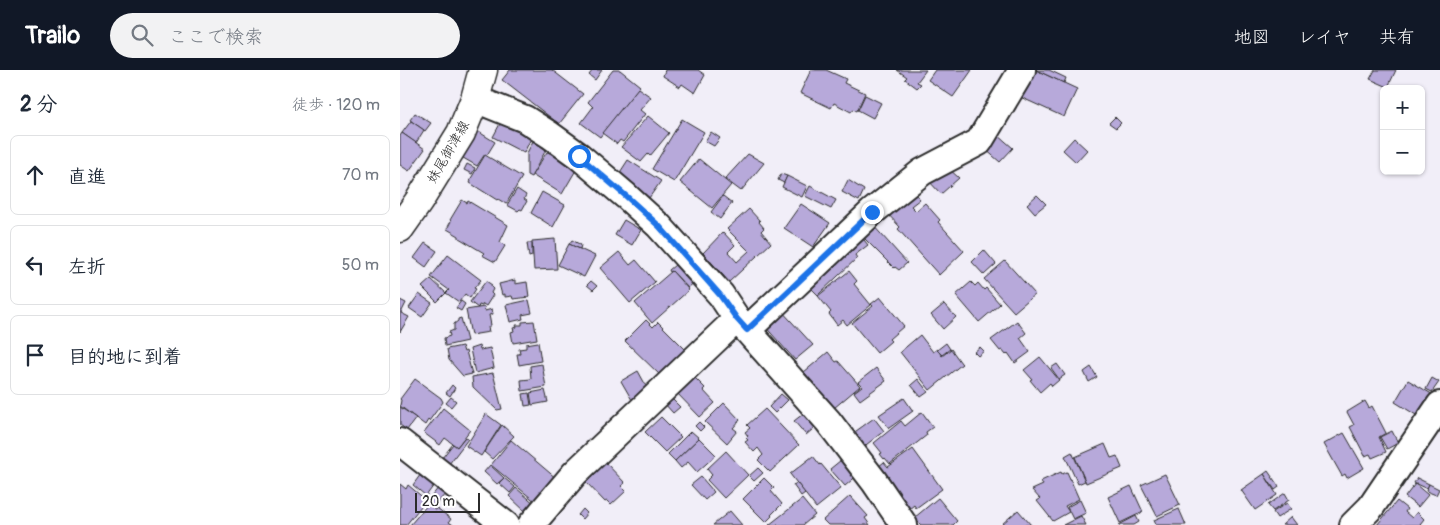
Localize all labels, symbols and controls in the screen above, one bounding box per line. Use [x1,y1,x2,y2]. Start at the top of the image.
search box [110,13,460,58]
text: Trailo [25,21,80,50]
icon: search [128,21,156,49]
text: ここで検索 [168,25,263,49]
text: 地図 [1234,26,1270,49]
text: レイヤ [1298,26,1351,49]
text: 共有 [1379,26,1415,49]
map controls [1380,85,1425,175]
button: + [1380,85,1425,130]
text: 2 分 [20,91,57,118]
text: 徒歩 · 120 m [292,95,380,115]
street label: 妹尾御津線 [423,117,473,187]
button: − [1380,130,1425,175]
route start [568,145,591,168]
icon: ahead [21,161,49,189]
text: 直進 [68,165,106,189]
text: 70 m [342,165,379,185]
route end [861,201,884,224]
icon: left [21,251,49,279]
text: 左折 [68,255,106,279]
text: 50 m [342,255,379,275]
icon: arrive [21,341,49,369]
text: 目的地に到着 [68,345,182,369]
scale bar [415,490,480,513]
text: 20 m [422,493,455,510]

